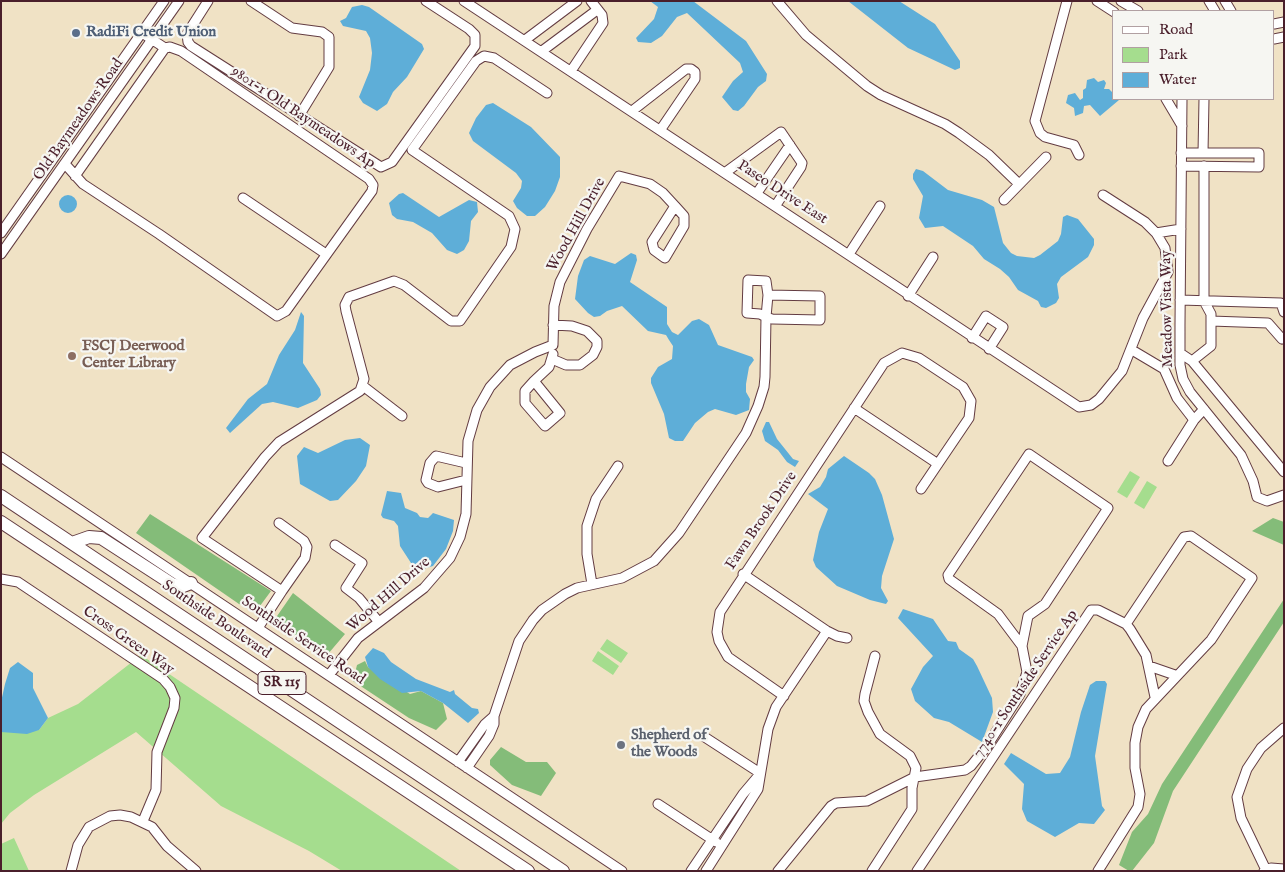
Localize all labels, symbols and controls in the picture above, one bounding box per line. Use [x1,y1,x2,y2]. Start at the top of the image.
legend [1112,10,1275,100]
text: Road [1159,20,1193,39]
place label: RadiFi Credit Union [86,24,216,42]
marker: RadiFi Credit Union [70,27,82,39]
text: Park [1159,45,1188,64]
street label: Old Baymeadows Road [30,56,128,184]
street label: 9801-1 Old Baymeadows Ap [227,63,379,173]
text: Water [1159,70,1196,89]
street label: Paseo Drive East [733,157,831,229]
street label: Wood Hill Drive [544,175,610,275]
street label: Meadow Vista Way [1158,250,1178,368]
place label: FSCJ Deerwood Center Library [82,338,185,373]
marker: FSCJ Deerwood Center Library [66,350,78,362]
street label: Fawn Brook Drive [723,469,801,573]
street label: Wood Hill Drive [344,554,434,636]
street label: Southside Boulevard [158,577,274,663]
street label: Southside Service Road [238,593,368,689]
street label: Cross Green Way [79,603,177,679]
street label: 7740-1 Southside Service Ap [970,607,1082,761]
road number: SR 115 [258,671,306,694]
place label: Shepherd of the Woods [631,727,707,762]
marker: Shepherd of the Woods [615,739,627,751]

